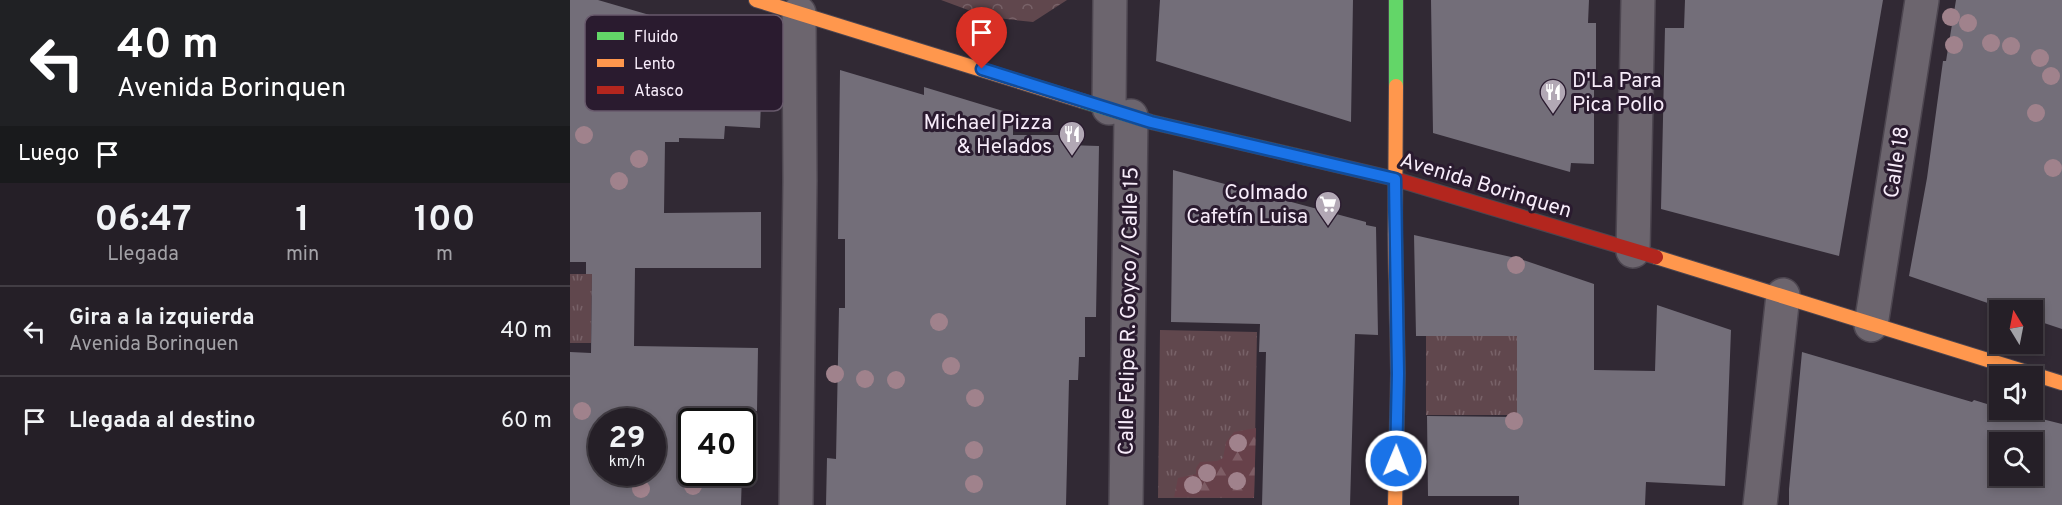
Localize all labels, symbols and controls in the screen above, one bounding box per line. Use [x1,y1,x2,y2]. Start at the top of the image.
pin [956,7,1007,69]
legend [585,15,783,111]
icon: arrive [965,16,998,49]
text: 40 m [117,20,219,73]
icon: left [18,24,96,102]
text: Fluido [634,28,678,48]
text: Lento [634,55,675,75]
place label: D'La Para Pica Pollo [1572,68,1665,119]
text: Avenida Borinquen [117,72,346,106]
restaurant icon: D'La Para Pica Pollo [1538,77,1568,115]
text: Atasco [634,82,683,102]
place label: Michael Pizza & Helados [923,110,1052,161]
restaurant icon: Michael Pizza & Helados [1057,119,1087,157]
street label: Calle 18 [1878,124,1916,200]
icon: arrive [91,138,124,171]
text: Luego [18,141,79,168]
street label: Avenida Borinquen [1396,147,1575,225]
street label: Calle Felipe R. Goyco / Calle 15 [1113,167,1146,455]
place label: Colmado Cafetín Luisa [1186,180,1308,231]
supermarket icon: Colmado Cafetín Luisa [1313,189,1343,227]
text: 06:47 [94,198,191,244]
text: 1 [295,198,310,244]
text: 100 [414,198,476,244]
text: Llegada [107,242,179,268]
text: min [286,242,319,268]
text: m [436,242,453,268]
north arrow [1989,300,2043,354]
map controls [1989,300,2043,486]
text: Gira a la izquierda [69,305,255,332]
icon: left [18,315,51,348]
text: 40 m [500,318,552,345]
text: Avenida Borinquen [69,332,239,358]
button: sound [1989,366,2043,420]
icon: arrive [18,405,51,438]
text: Llegada al destino [69,408,255,435]
text: 60 m [501,408,552,435]
speed limit sign: 40 [678,408,756,486]
text: 29 [609,421,645,458]
position arrow [1364,429,1428,493]
button: search [1989,432,2043,486]
text: km/h [609,453,645,472]

